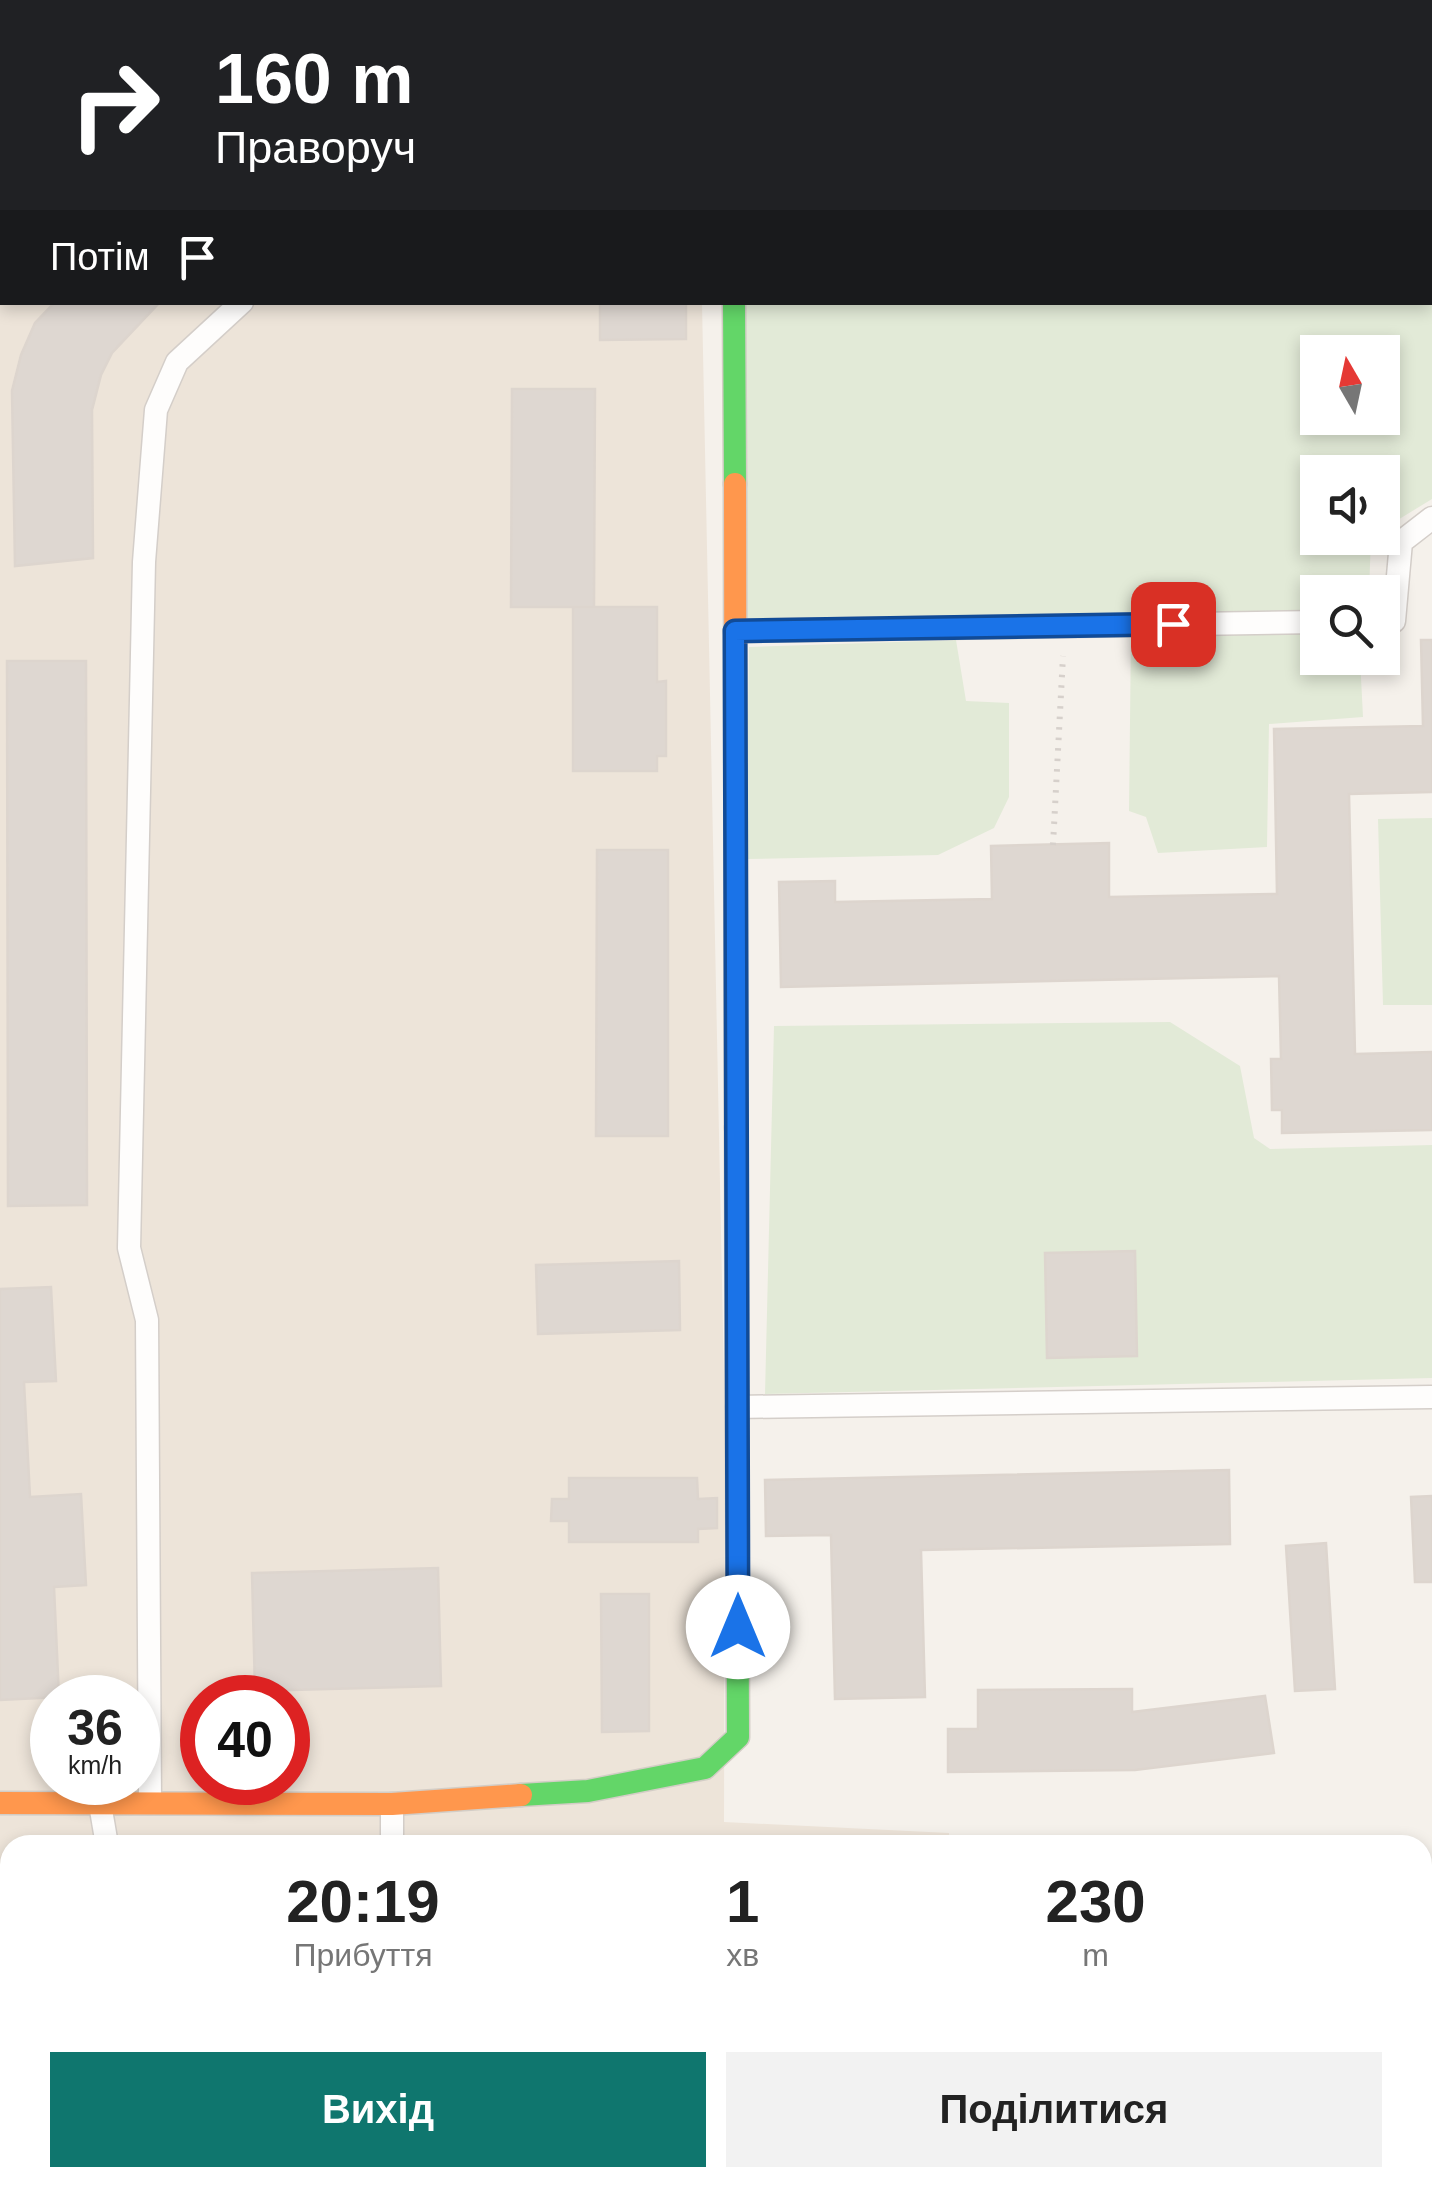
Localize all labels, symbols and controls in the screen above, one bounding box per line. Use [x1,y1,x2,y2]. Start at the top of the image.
icon: right [50,40,180,170]
text: 160 m [215,40,413,118]
text: Праворуч [215,122,416,173]
icon: arrive [170,230,225,285]
text: Потім [50,236,150,278]
north arrow [1300,335,1400,435]
map controls [1300,335,1400,675]
button: sound [1300,455,1400,555]
button: search [1300,575,1400,675]
pin [1131,582,1216,667]
icon: arrive [1146,597,1201,652]
position arrow [686,1575,790,1679]
speed limit sign: 40 [180,1675,310,1805]
text: 36 [67,1700,123,1756]
text: km/h [68,1751,122,1779]
text: 20:19 [286,1868,440,1935]
text: 1 [726,1868,759,1935]
text: 230 [1046,1868,1146,1935]
text: Прибуття [294,1937,432,1973]
text: хв [726,1937,759,1973]
text: m [1082,1937,1109,1973]
button: Вихід [50,2052,706,2167]
button: Поділитися [726,2052,1382,2167]

